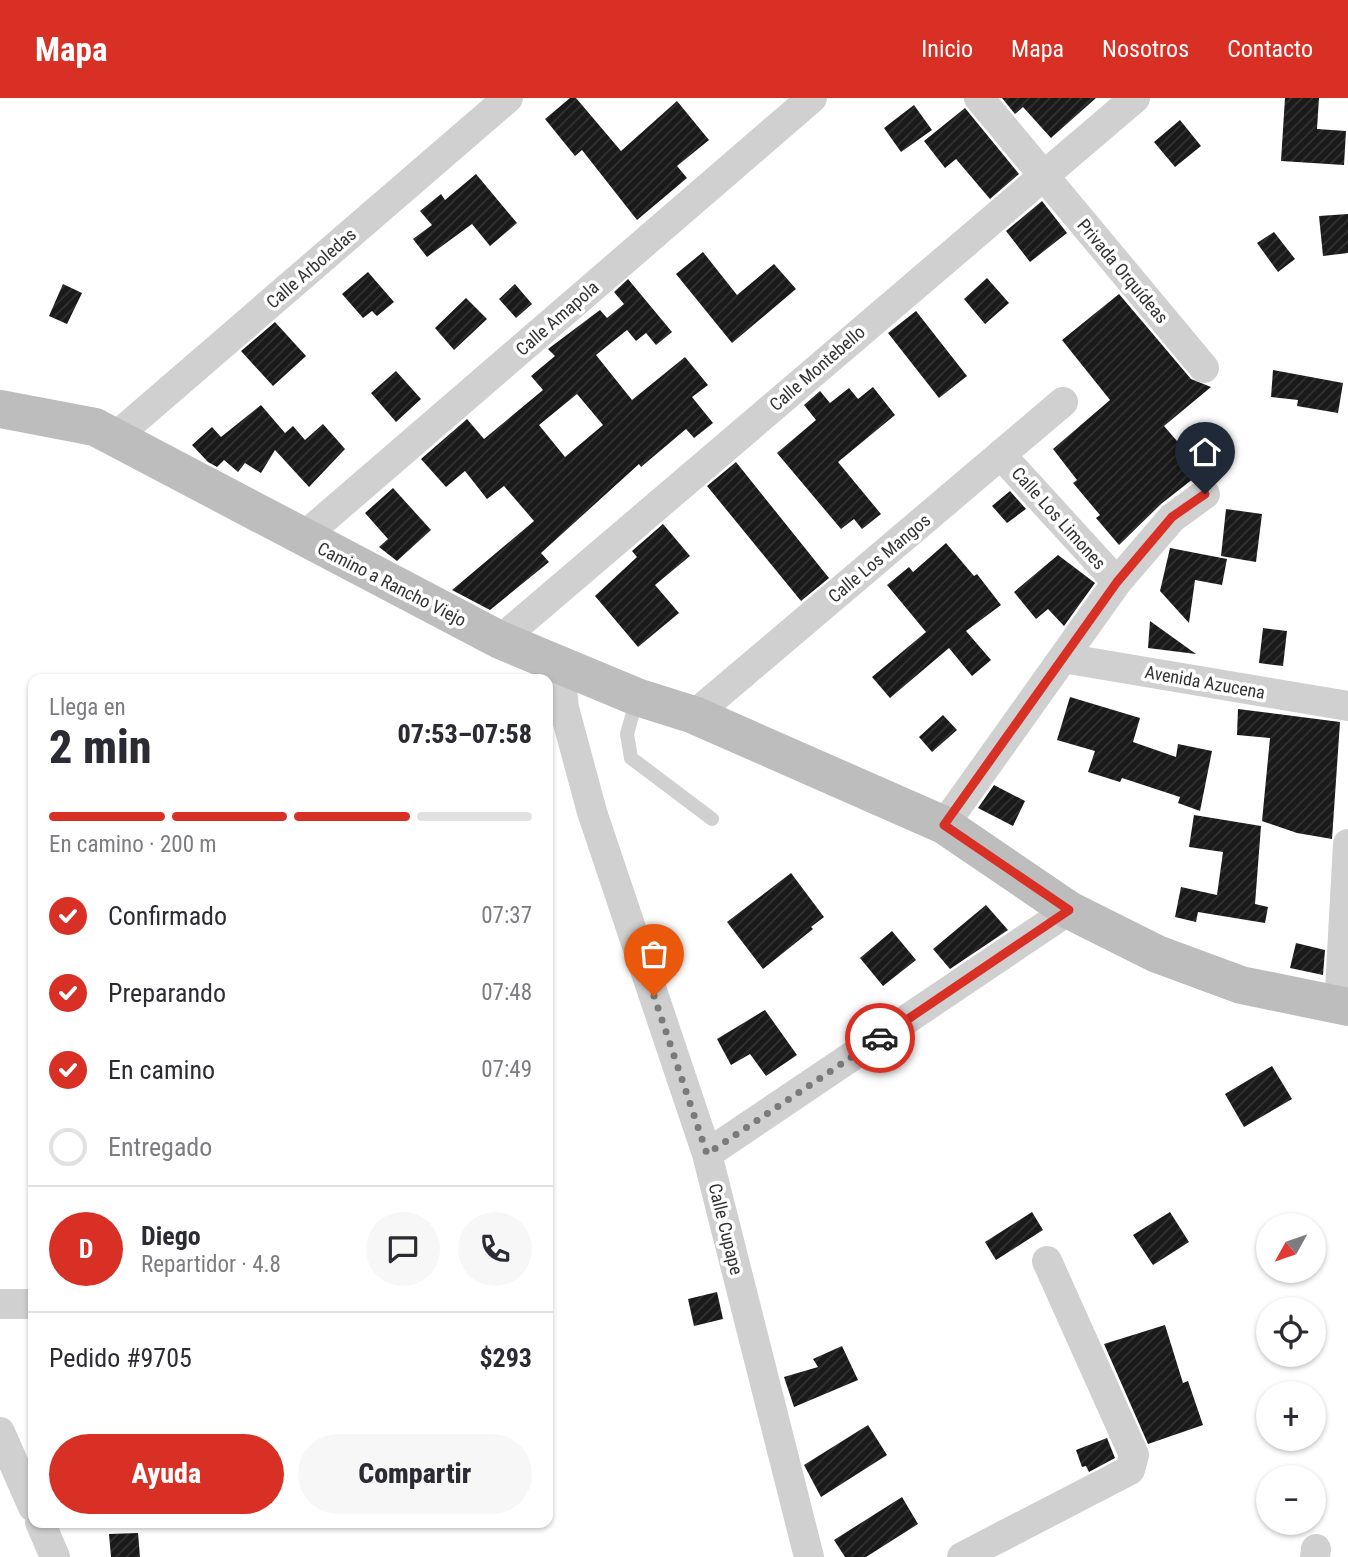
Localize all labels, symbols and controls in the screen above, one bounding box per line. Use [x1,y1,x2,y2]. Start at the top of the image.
text: Mapa [35,30,107,69]
text: Inicio [921,35,973,63]
text: Mapa [1011,35,1064,63]
text: Nosotros [1102,35,1189,63]
text: Contacto [1227,35,1313,63]
street label: Privada Orquídeas [1073,215,1173,327]
street label: Calle Arboledas [262,223,360,313]
street label: Calle Amapola [511,276,603,360]
street label: Calle Montebello [765,321,869,415]
pin [1175,422,1235,494]
icon: home [1186,433,1224,471]
street label: Calle Los Limones [1008,463,1110,573]
street label: Calle Los Mangos [824,509,934,607]
street label: Camino a Rancho Viejo [314,537,470,631]
street label: Avenida Azucena [1143,661,1267,703]
text: Llega en [49,694,126,721]
text: 07:53–07:58 [398,719,532,749]
text: 2 min [49,720,152,774]
text: En camino · 200 m [49,831,217,858]
icon: check [49,897,87,935]
text: Confirmado [108,901,227,931]
text: 07:37 [481,902,532,929]
pin [624,924,684,996]
icon: bag [635,935,673,973]
icon: check [49,974,87,1012]
text: Preparando [108,978,226,1008]
text: 07:48 [481,979,532,1006]
courier [845,1003,915,1073]
icon: car [861,1019,899,1057]
icon: check [49,1051,87,1089]
text: En camino [108,1055,215,1085]
text: 07:49 [481,1056,532,1083]
text: Entregado [108,1132,212,1162]
street label: Calle Cupape [705,1181,747,1277]
button: chat [366,1212,440,1286]
button: phone [458,1212,532,1286]
north arrow [1256,1213,1326,1283]
map controls [1256,1213,1326,1535]
text: Diego [141,1221,201,1251]
text: D [79,1234,93,1264]
text: Repartidor · 4.8 [141,1251,281,1278]
button: locate [1256,1297,1326,1367]
text: Pedido #9705 [49,1343,192,1373]
text: $293 [479,1343,532,1373]
button: + [1256,1381,1326,1451]
button: Ayuda [49,1434,284,1514]
button: Compartir [298,1434,532,1514]
button: − [1256,1465,1326,1535]

